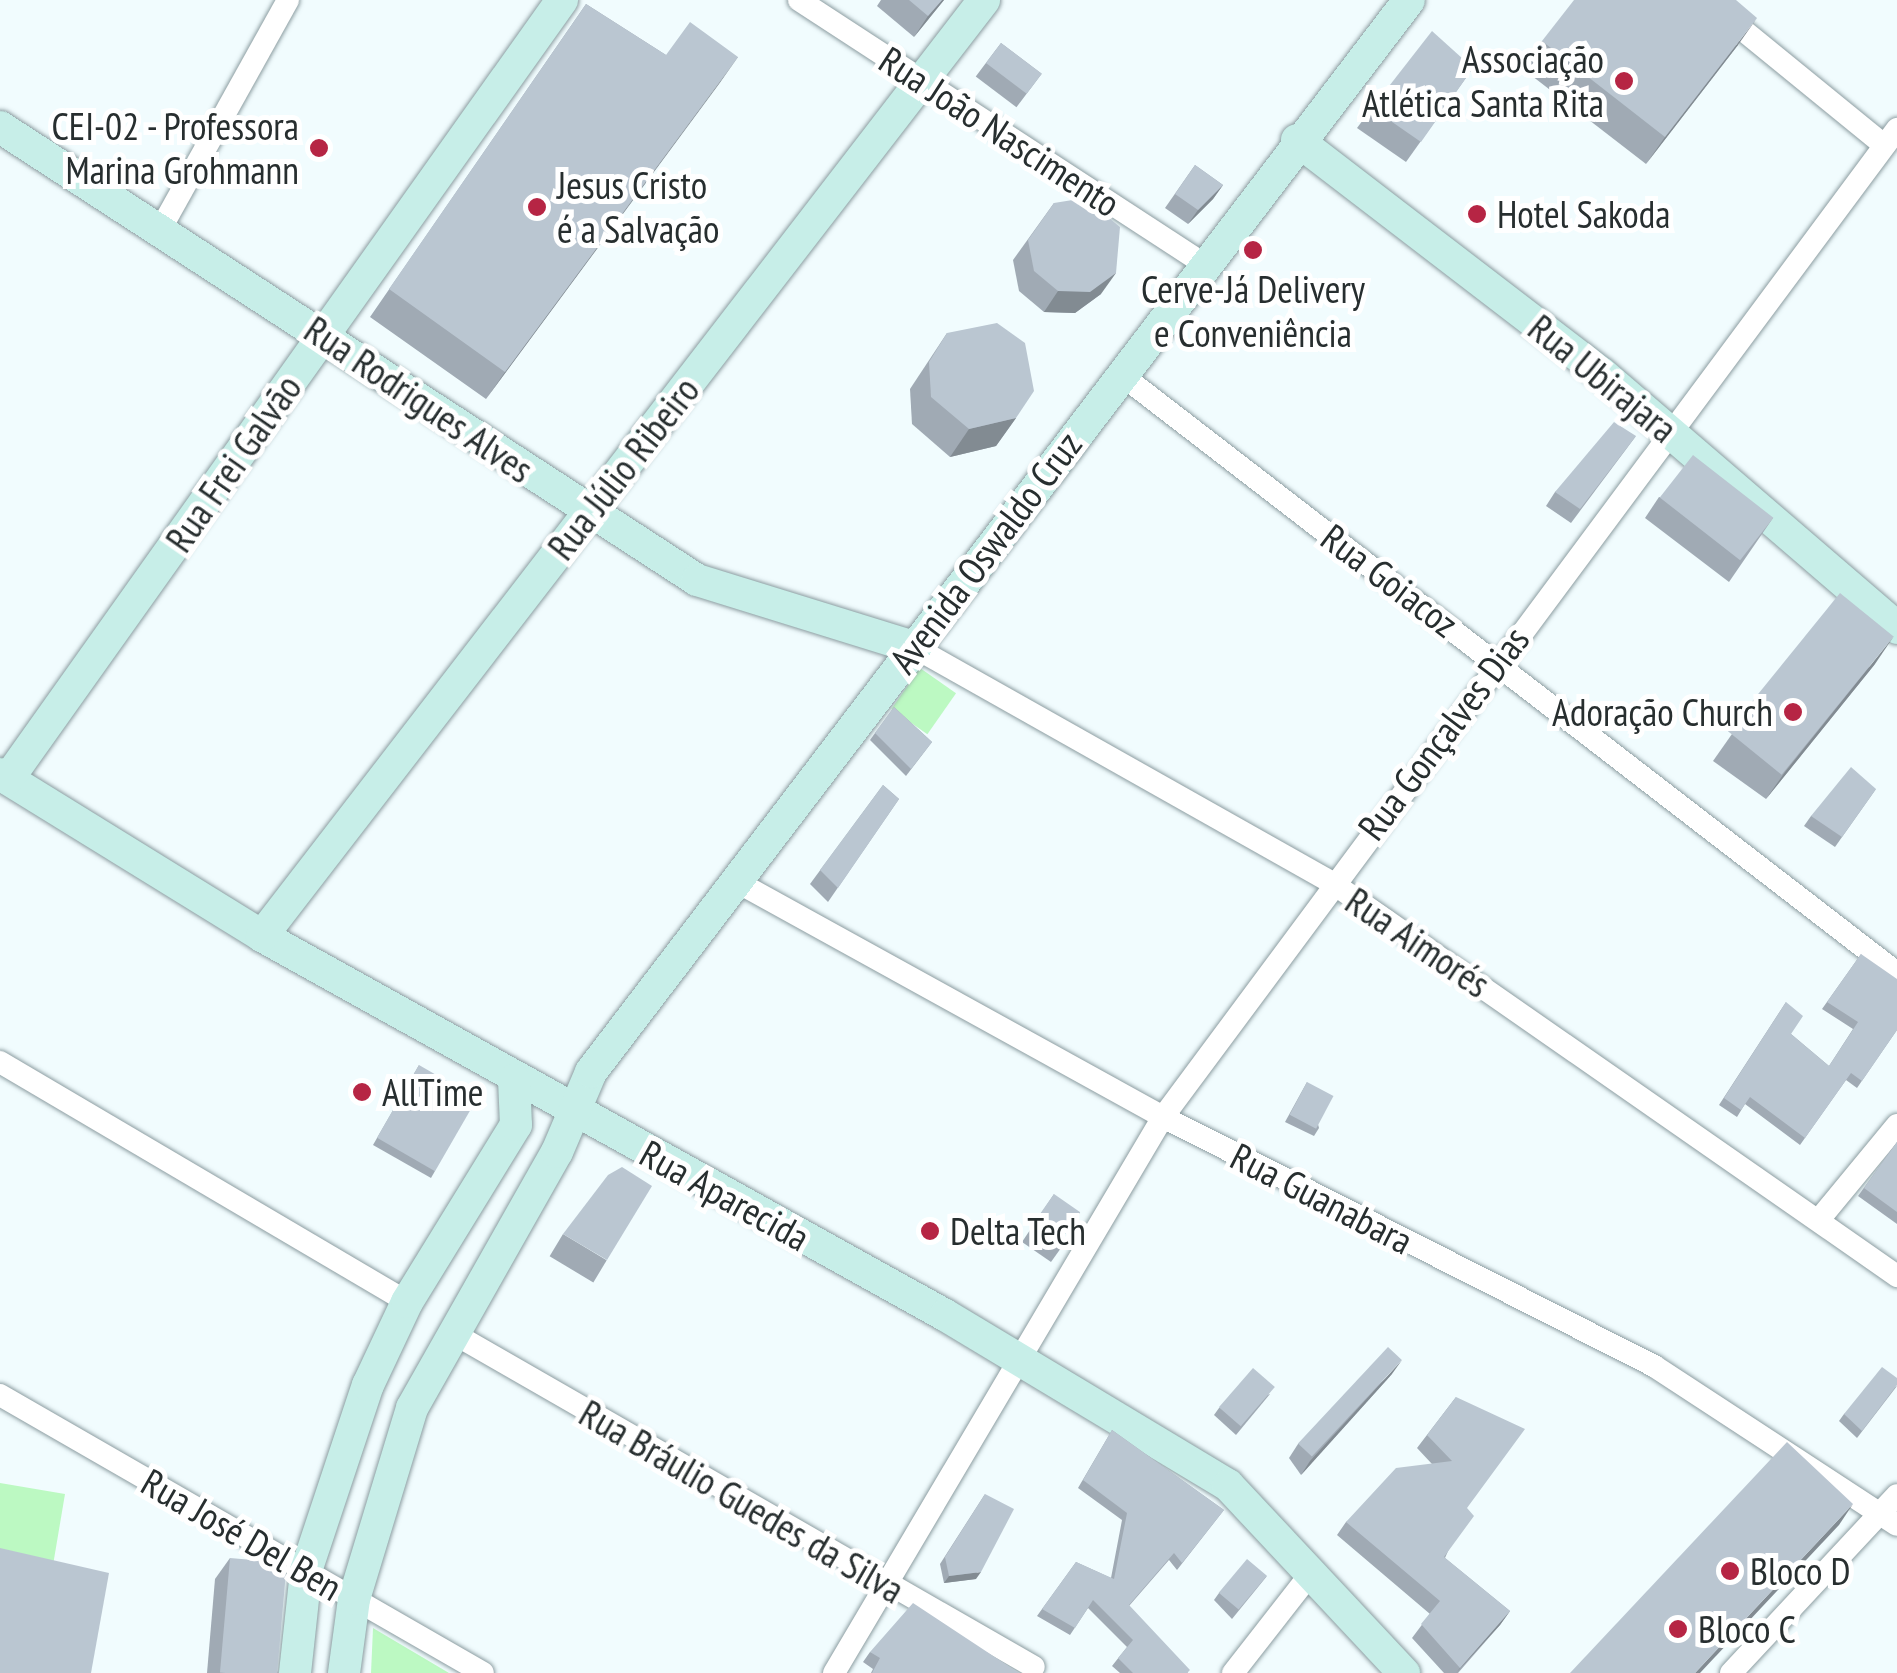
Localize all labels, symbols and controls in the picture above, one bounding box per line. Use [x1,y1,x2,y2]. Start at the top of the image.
street label: Rua João Nascimento [871,36,1129,226]
place label: Associação Atlética Santa Rita [1362,36,1604,125]
marker: Associação Atlética Santa Rita [1613,70,1635,92]
place label: CEI-02 - Professora Marina Grohmann [49,103,299,192]
marker: CEI-02 - Professora Marina Grohmann [308,137,330,159]
place label: Jesus Cristo é a Salvação [557,162,719,252]
place label: Hotel Sakoda [1497,191,1670,237]
marker: Jesus Cristo é a Salvação [526,196,548,218]
marker: Hotel Sakoda [1466,203,1488,225]
marker: Cerve-Já Delivery e Conveniência [1242,239,1264,261]
place label: Cerve-Já Delivery e Conveniência [1141,266,1365,356]
street label: Rua Ubirajara [1520,305,1686,451]
street label: Rua Rodrigues Alves [296,306,542,492]
street label: Rua Frei Galvão [155,366,311,560]
street label: Rua Júlio Ribeiro [538,368,708,568]
street label: Avenida Oswaldo Cruz [879,422,1091,682]
street label: Rua Goiacoz [1313,514,1467,646]
street label: Rua Gonçalves Dias [1348,617,1538,849]
place label: Adoração Church [1552,689,1773,735]
marker: Adoração Church [1782,701,1804,723]
street label: Rua Aimorés [1337,877,1499,1007]
place label: AllTime [382,1069,483,1115]
marker: AllTime [351,1081,373,1103]
street label: Rua Aparecida [632,1130,818,1260]
street label: Rua Guanabara [1224,1133,1420,1263]
place label: Delta Tech [950,1208,1087,1254]
marker: Delta Tech [919,1220,941,1242]
street label: Rua Bráulio Guedes da Silva [572,1390,912,1612]
street label: Rua José Del Ben [134,1459,350,1609]
place label: Bloco D [1750,1548,1850,1594]
marker: Bloco D [1719,1560,1741,1582]
place label: Bloco C [1698,1606,1796,1652]
marker: Bloco C [1667,1618,1689,1640]

